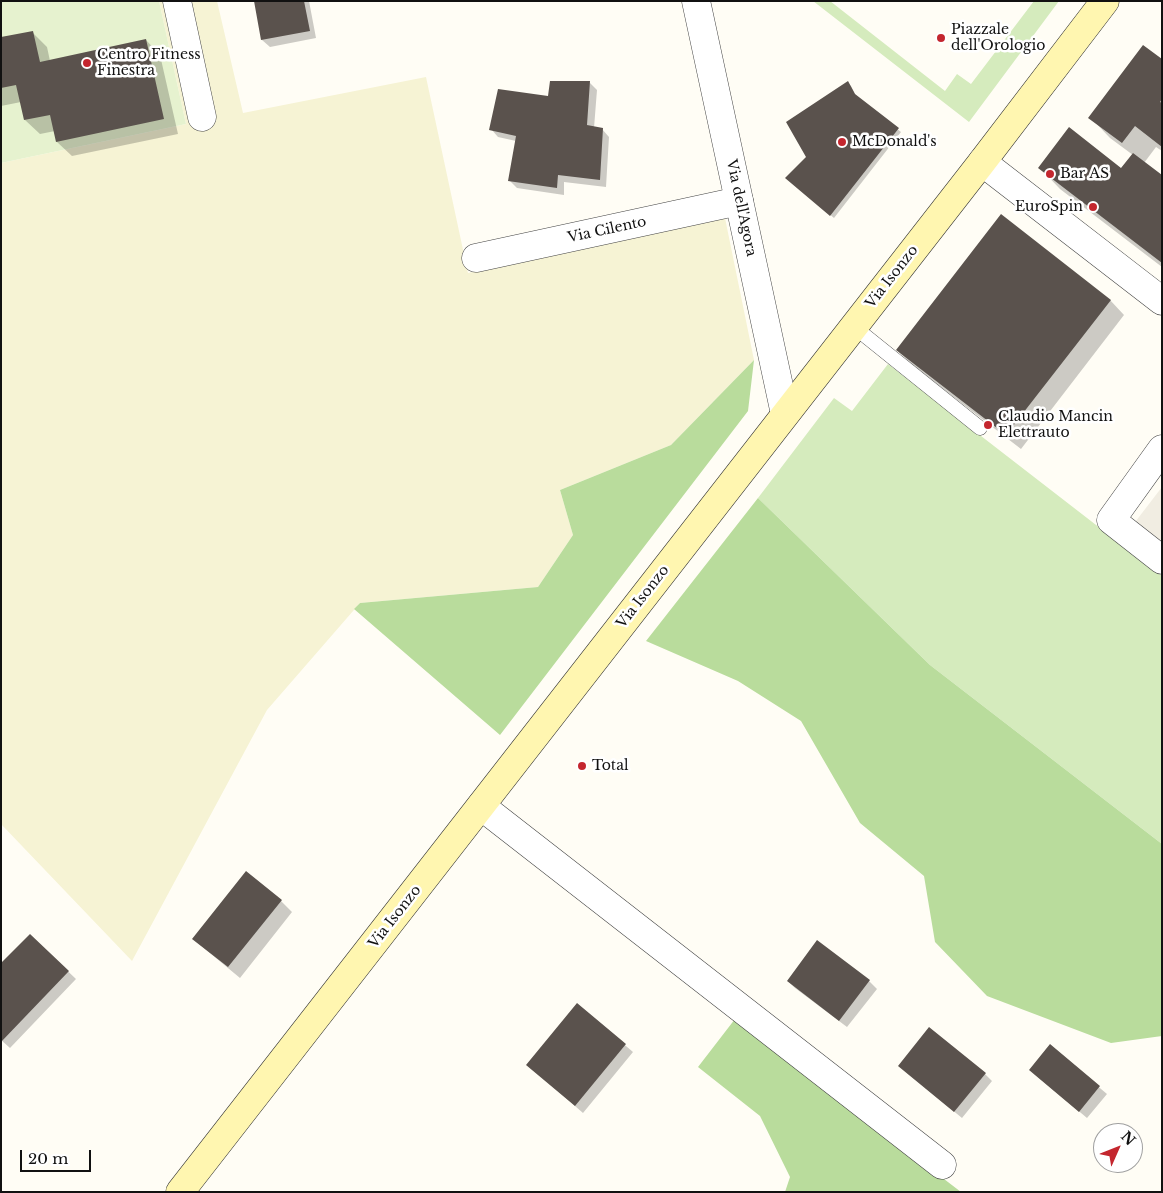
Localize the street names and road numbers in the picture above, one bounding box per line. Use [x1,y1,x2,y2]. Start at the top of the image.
street label: Via dell'Agora [723,158,759,258]
street label: Via Cilento [566,213,648,247]
street label: Via Isonzo [862,242,922,312]
street label: Via Isonzo [613,562,673,632]
street label: Via Isonzo [365,882,425,952]

